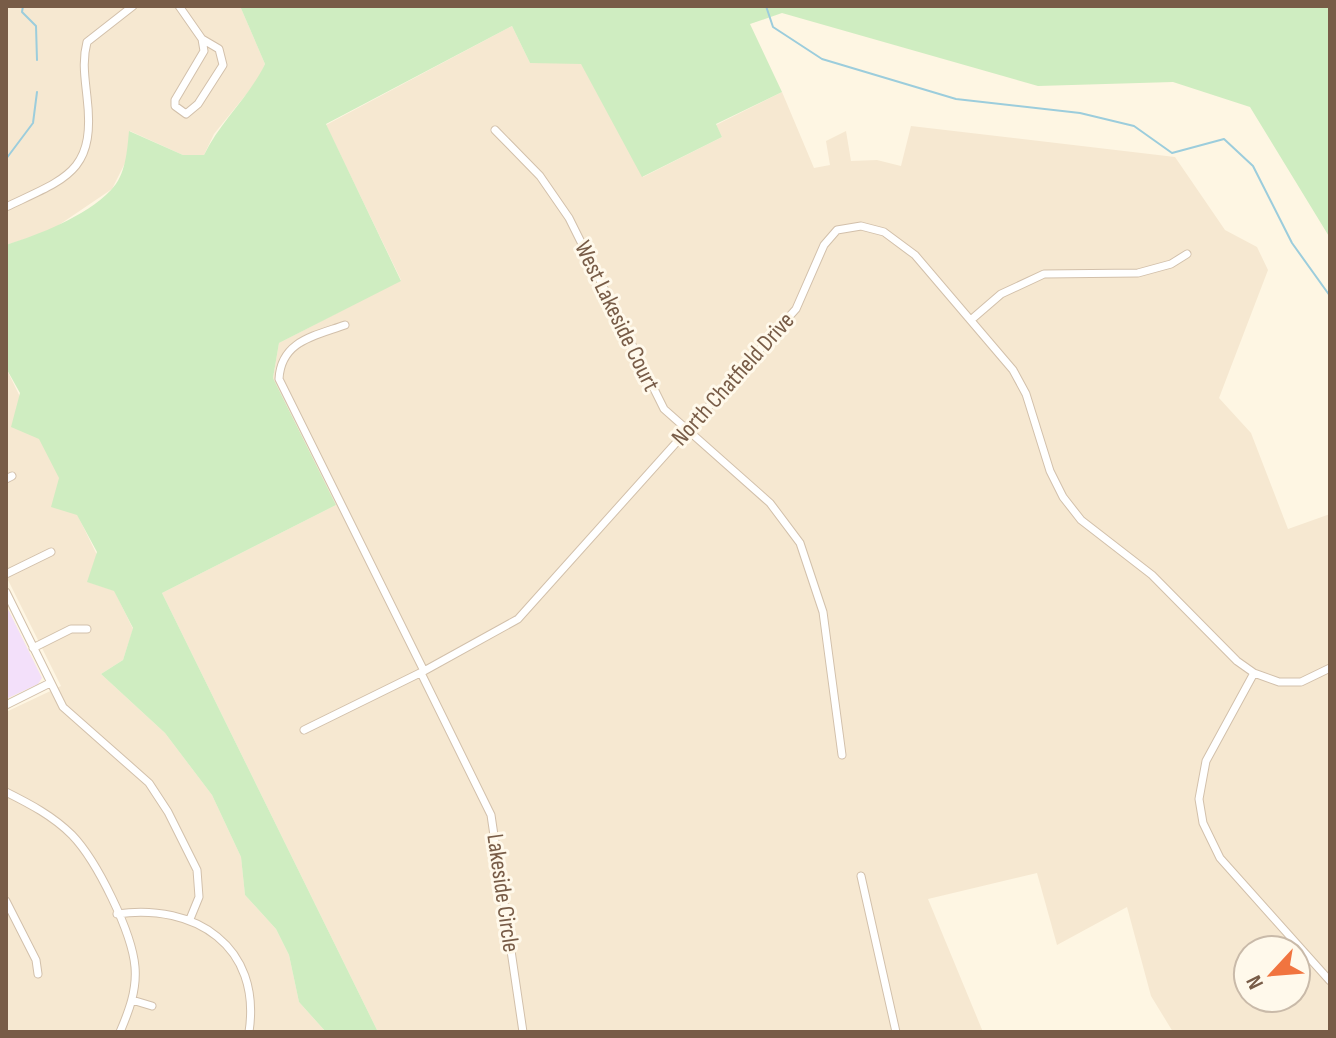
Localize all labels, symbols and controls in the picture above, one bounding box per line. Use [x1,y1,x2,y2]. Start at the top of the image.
street label: West Lakeside Court [568,236,666,396]
street label: North Chatfield Drive [665,306,801,452]
street label: Lakeside Circle [480,832,526,954]
north arrow [1232,934,1312,1014]
text: N [1241,971,1270,993]

